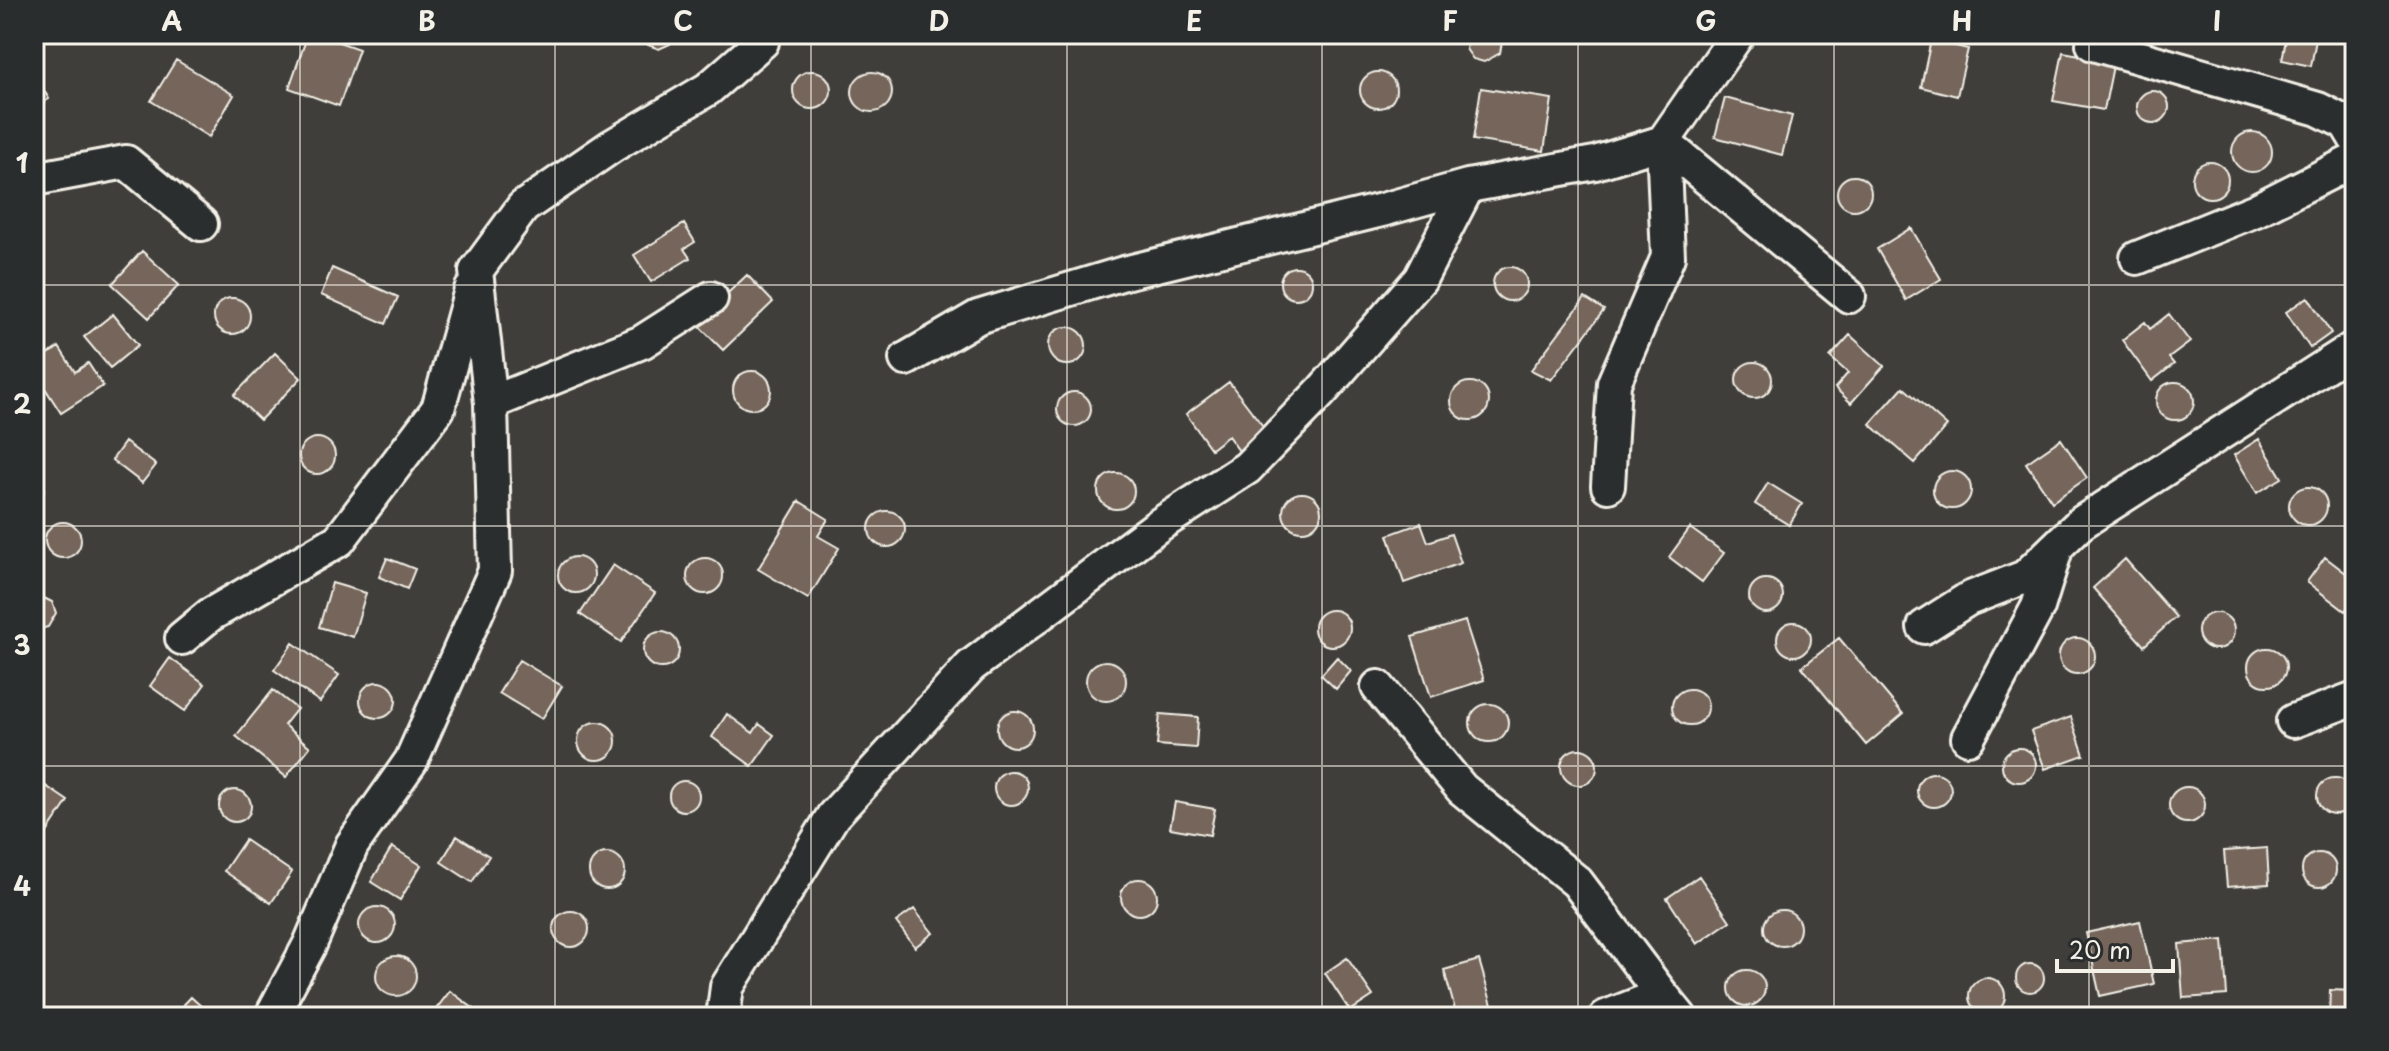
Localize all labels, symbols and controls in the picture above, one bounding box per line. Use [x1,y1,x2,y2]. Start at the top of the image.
text: A [162,1,182,40]
text: B [418,1,436,40]
text: C [673,1,693,40]
text: D [929,1,949,40]
text: E [1186,1,1202,40]
text: F [1442,1,1458,40]
text: G [1695,1,1717,40]
text: H [1952,1,1972,40]
text: I [2213,1,2221,40]
text: 1 [16,143,28,182]
text: 2 [13,384,31,423]
text: 3 [13,625,31,664]
text: 4 [13,866,31,905]
scale bar [2057,923,2173,973]
text: 20 m [2069,931,2131,967]

